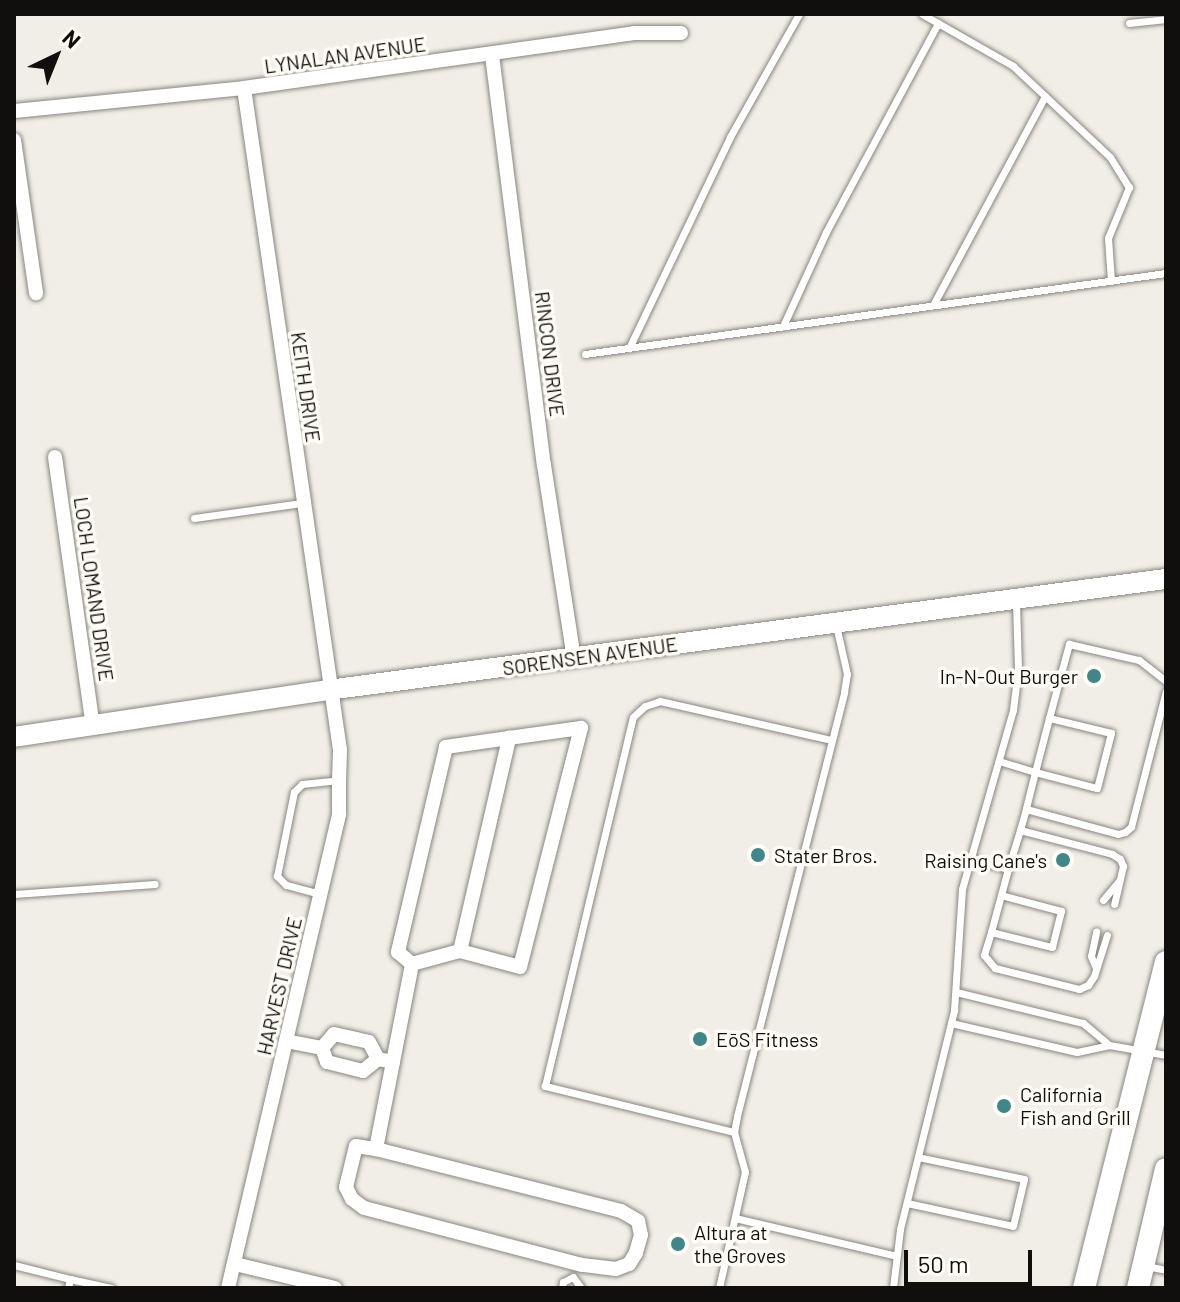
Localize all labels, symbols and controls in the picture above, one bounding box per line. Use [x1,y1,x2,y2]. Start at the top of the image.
north arrow [16,16,96,96]
text: N [58,24,87,53]
street label: LYNALAN AVENUE [263,32,427,78]
street label: RINCON DRIVE [530,290,570,418]
street label: KEITH DRIVE [286,330,326,444]
street label: LOCH LOMAND DRIVE [69,495,119,683]
street label: SORENSEN AVENUE [501,632,679,680]
place label: In-N-Out Burger [940,664,1078,688]
marker: In-N-Out Burger [1085,667,1103,685]
place label: Stater Bros. [774,843,878,867]
marker: Stater Bros. [749,846,767,864]
place label: Raising Cane's [924,848,1047,872]
marker: Raising Cane's [1054,851,1072,869]
street label: HARVEST DRIVE [251,915,307,1057]
place label: EōS Fitness [716,1027,818,1051]
marker: EōS Fitness [691,1030,709,1048]
place label: California Fish and Grill [1020,1082,1130,1129]
marker: California Fish and Grill [995,1097,1013,1115]
place label: Altura at the Groves [694,1220,786,1267]
scale bar [908,1234,1036,1284]
marker: Altura at the Groves [669,1235,687,1253]
text: 50 m [918,1249,969,1278]

